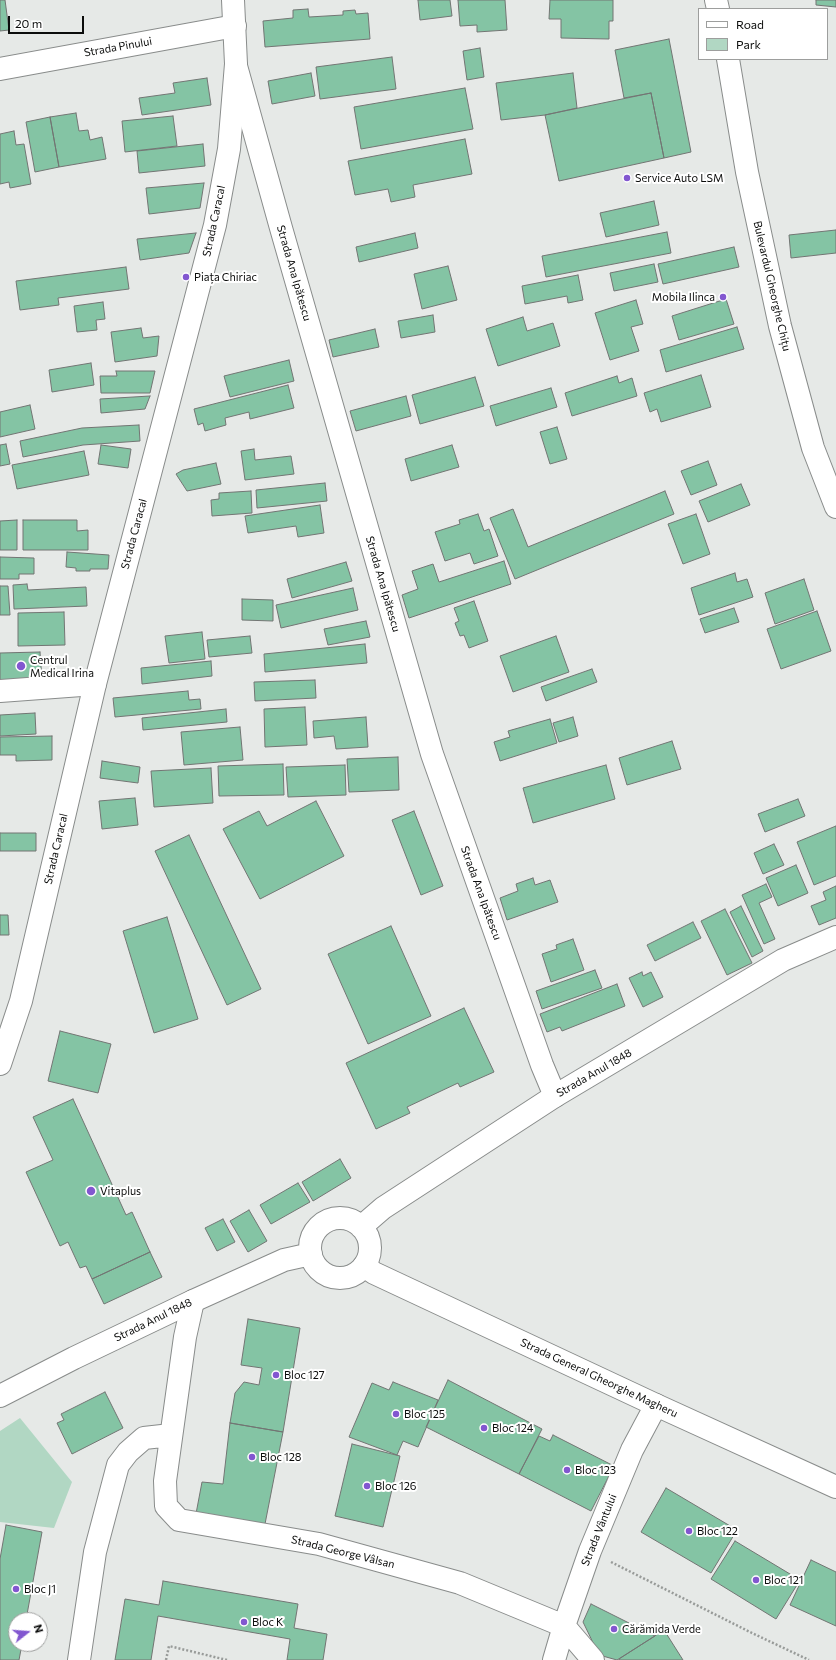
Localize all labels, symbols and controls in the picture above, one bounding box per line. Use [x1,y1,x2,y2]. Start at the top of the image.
scale bar [10,8,86,34]
legend [698,8,828,60]
text: 20 m [15,16,42,30]
text: Road [736,17,764,31]
street label: Strada Pinului [83,35,153,59]
text: Park [736,37,761,51]
place label: Service Auto LSM [635,171,723,185]
marker: Service Auto LSM [622,173,632,183]
street label: Strada Caracal [200,184,228,258]
street label: Bulevardul Gheorghe Chițu [751,220,793,352]
street label: Strada Ana Ipătescu [274,224,314,322]
place label: Piața Chiriac [194,270,257,284]
marker: Piața Chiriac [181,272,191,282]
place label: Mobila Ilinca [652,290,715,304]
marker: Mobila Ilinca [718,292,728,302]
street label: Strada Caracal [118,497,150,571]
street label: Strada Ana Ipătescu [363,535,403,633]
place label: Centrul Medical Irina [30,653,94,679]
marker: Centrul Medical Irina [15,660,27,672]
street label: Strada Caracal [41,812,71,886]
street label: Strada Ana Ipătescu [458,844,504,942]
street label: Strada Anul 1848 [554,1046,634,1100]
place label: Vitaplus [100,1184,141,1198]
marker: Vitaplus [85,1185,97,1197]
street label: Strada Anul 1848 [112,1296,194,1344]
street label: Strada General Gheorghe Magheru [518,1336,680,1420]
place label: Bloc 127 [284,1368,325,1382]
marker: Bloc 127 [271,1370,281,1380]
place label: Bloc 125 [404,1407,445,1421]
marker: Bloc 125 [391,1409,401,1419]
place label: Bloc 124 [492,1421,533,1435]
marker: Bloc 124 [479,1423,489,1433]
place label: Bloc 128 [260,1450,301,1464]
marker: Bloc 128 [247,1452,257,1462]
place label: Bloc 123 [575,1463,616,1477]
marker: Bloc 123 [562,1465,572,1475]
place label: Bloc 126 [375,1479,416,1493]
marker: Bloc 126 [362,1481,372,1491]
street label: Strada Vântului [579,1492,619,1568]
place label: Bloc 122 [697,1524,738,1538]
marker: Bloc 122 [684,1526,694,1536]
street label: Strada George Vâlsan [290,1533,396,1571]
place label: Bloc 121 [764,1573,804,1587]
marker: Bloc 121 [751,1575,761,1585]
place label: Bloc J1 [24,1582,56,1596]
marker: Bloc J1 [11,1584,21,1594]
north arrow [8,1612,48,1652]
place label: Bloc K [252,1615,283,1629]
marker: Bloc K [239,1617,249,1627]
place label: Cărămida Verde [622,1622,701,1636]
text: N [32,1623,46,1634]
marker: Cărămida Verde [609,1624,619,1634]

